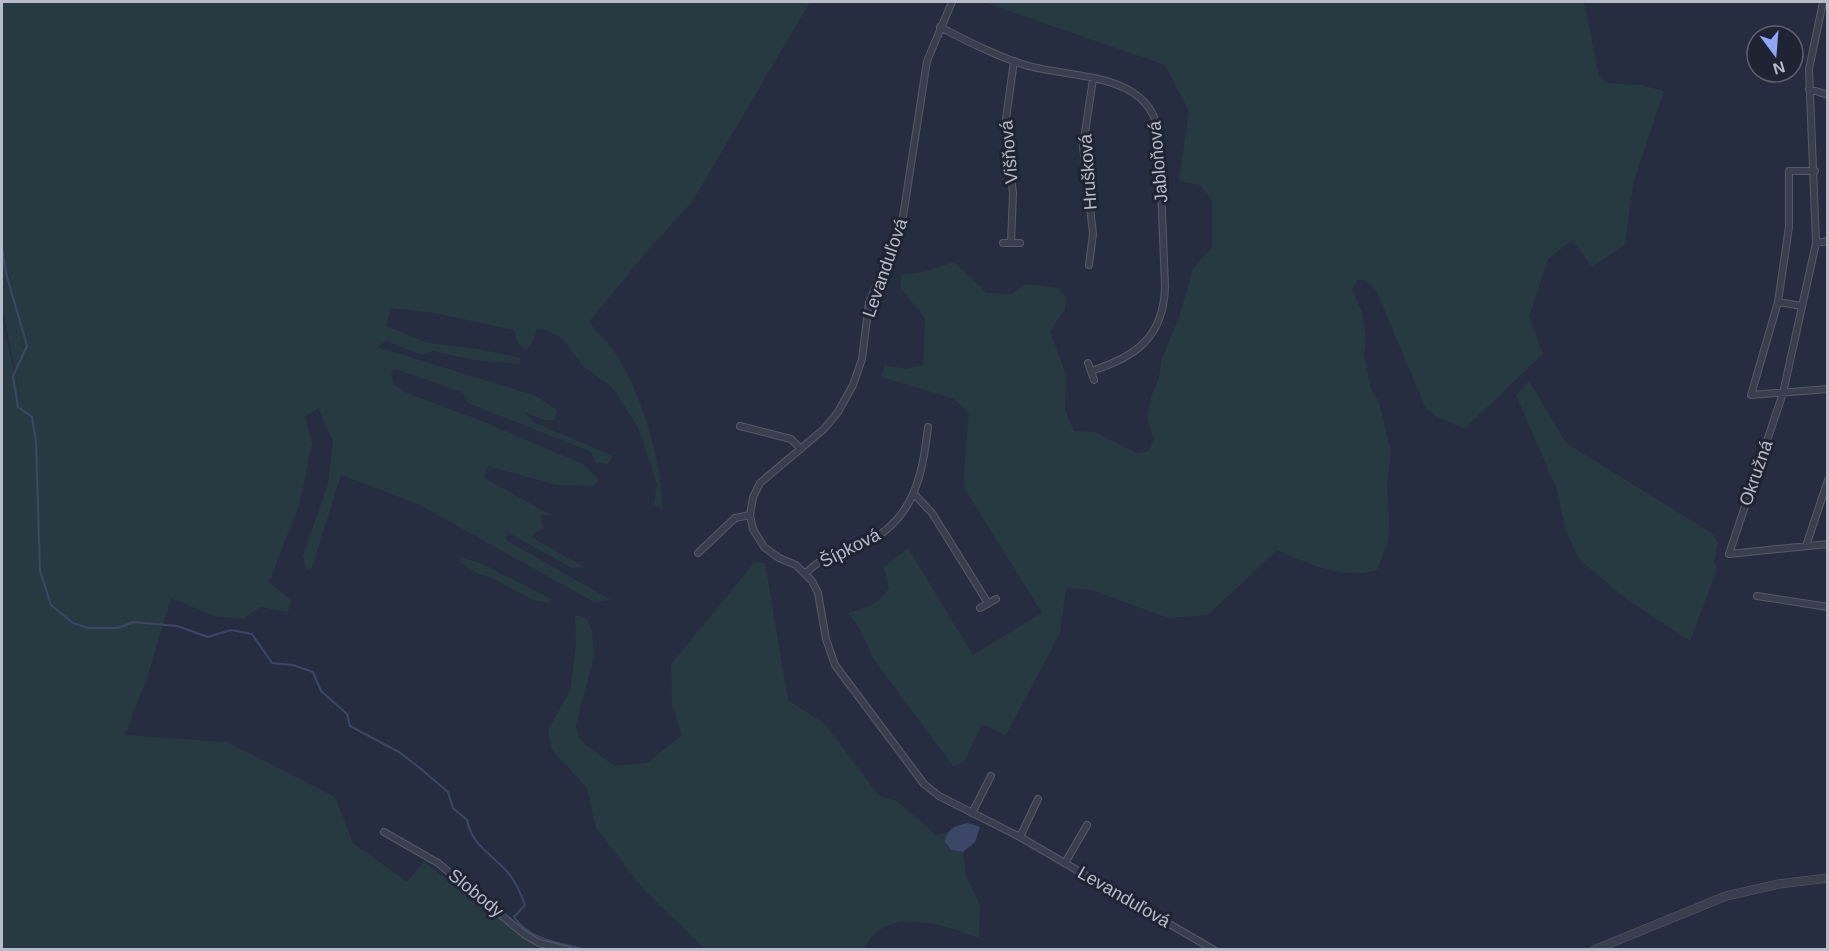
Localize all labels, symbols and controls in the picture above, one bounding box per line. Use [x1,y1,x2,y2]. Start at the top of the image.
north arrow [1745,24,1805,84]
text: N [1771,58,1787,78]
street label: Višňová [996,118,1022,185]
street label: Jabloňová [1144,119,1172,204]
street label: Hrušková [1075,132,1101,211]
street label: Levanduľová [859,215,912,320]
street label: Okružná [1735,437,1777,508]
street label: Šípková [816,523,884,572]
street label: Levanduľová [1074,863,1175,932]
street label: Slobody [444,865,508,921]

